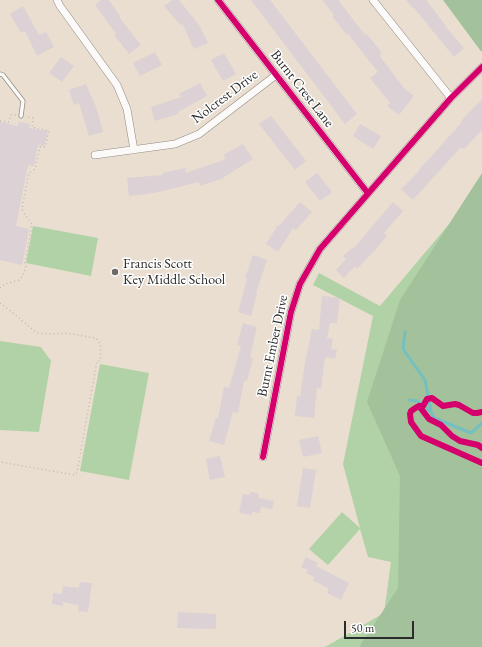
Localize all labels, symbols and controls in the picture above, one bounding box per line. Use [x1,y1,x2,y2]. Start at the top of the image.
street label: Burnt Crest Lane [267,47,337,131]
street label: Nolcrest Drive [189,67,261,127]
place label: Francis Scott Key Middle School [123,256,225,288]
marker: Francis Scott Key Middle School [110,267,120,277]
street label: Burnt Ember Drive [254,294,292,398]
scale bar [346,613,416,639]
text: 50 m [351,620,374,636]

